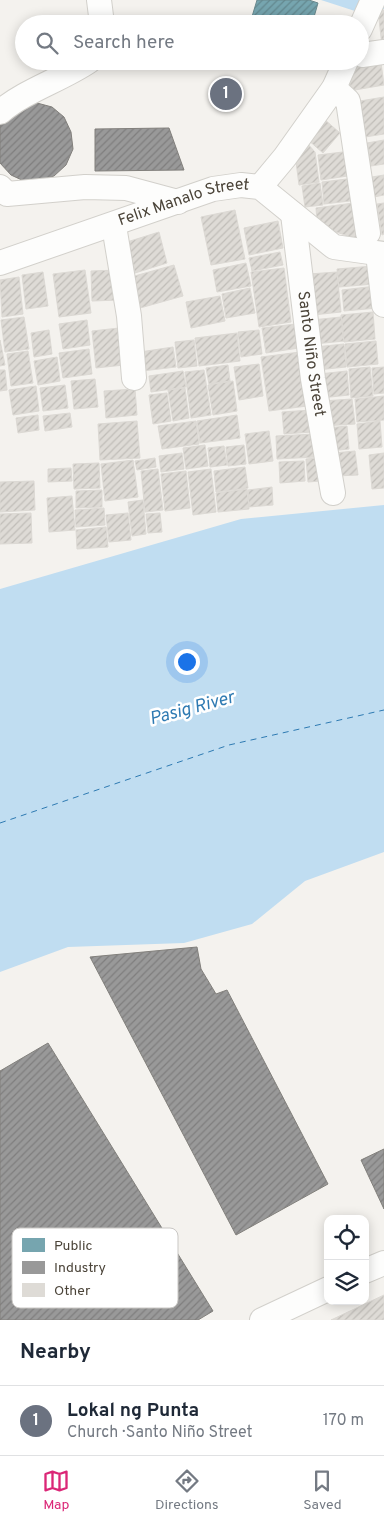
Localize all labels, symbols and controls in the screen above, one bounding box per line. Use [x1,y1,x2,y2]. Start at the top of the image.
search box [15,15,369,70]
icon: search [33,29,61,57]
text: Search here [73,31,175,55]
pin: 1 [210,75,242,113]
street label: Felix Manalo Street [116,175,250,231]
street label: Santo Niño Street [292,290,329,418]
your location [174,649,200,675]
water label: Pasig River [147,686,239,731]
map controls [324,1215,369,1305]
button: locate [324,1215,369,1260]
legend [12,1228,178,1308]
text: Public [54,1238,93,1255]
text: Industry [54,1260,106,1277]
button: layers [324,1260,369,1305]
text: Other [54,1283,91,1300]
text: Nearby [20,1339,91,1366]
text: Lokal ng Punta [67,1399,199,1423]
text: 1 [33,1411,39,1431]
text: 170 m [323,1411,364,1431]
text: Church · Santo Niño Street [67,1423,253,1443]
tab: Map [42,1467,70,1514]
tab: Directions [155,1467,219,1514]
tab: Saved [303,1467,342,1514]

